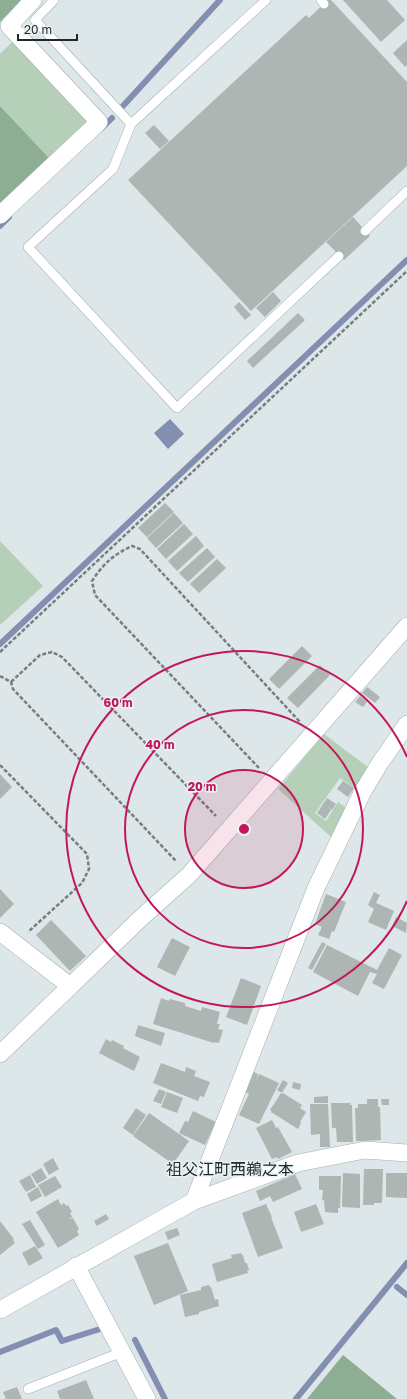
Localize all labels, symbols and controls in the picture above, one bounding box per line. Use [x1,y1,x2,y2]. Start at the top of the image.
scale bar [18,16,77,42]
text: 20 m [24,22,52,37]
text: 60 m [104,695,132,710]
text: 40 m [146,737,174,752]
text: 20 m [188,779,216,794]
centre of rings [237,822,251,836]
district label: 祖父江町西鵜之本 [166,1159,294,1179]

